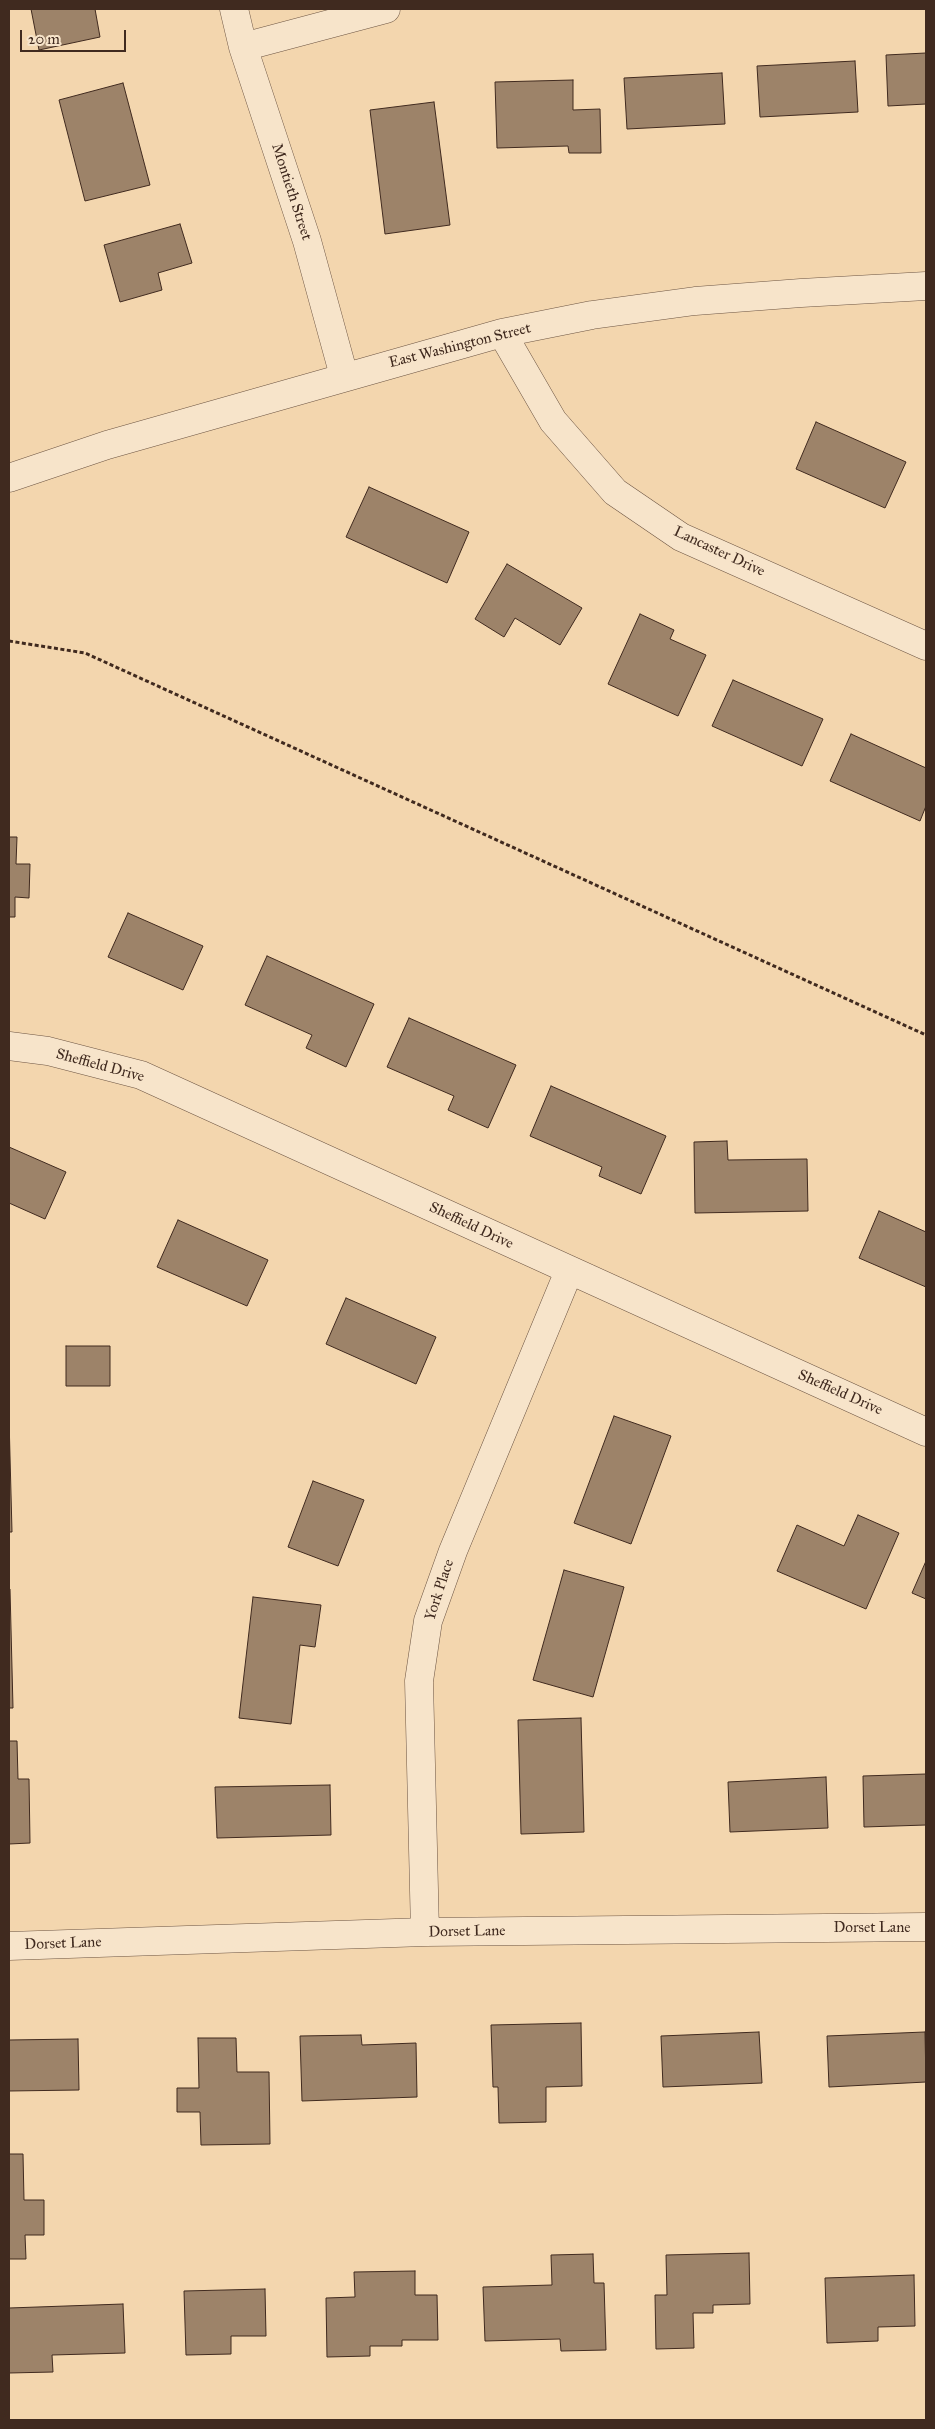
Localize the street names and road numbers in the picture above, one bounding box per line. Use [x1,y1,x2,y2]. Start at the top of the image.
street label: Montieth Street [267,141,315,243]
street label: East Washington Street [387,320,533,372]
street label: Lancaster Drive [670,523,768,581]
street label: Sheffield Drive [54,1046,146,1086]
street label: Sheffield Drive [426,1199,516,1253]
street label: Sheffield Drive [795,1366,885,1420]
street label: York Place [422,1557,458,1623]
street label: Dorset Lane [833,1919,911,1937]
street label: Dorset Lane [428,1922,506,1942]
street label: Dorset Lane [24,1934,102,1954]

